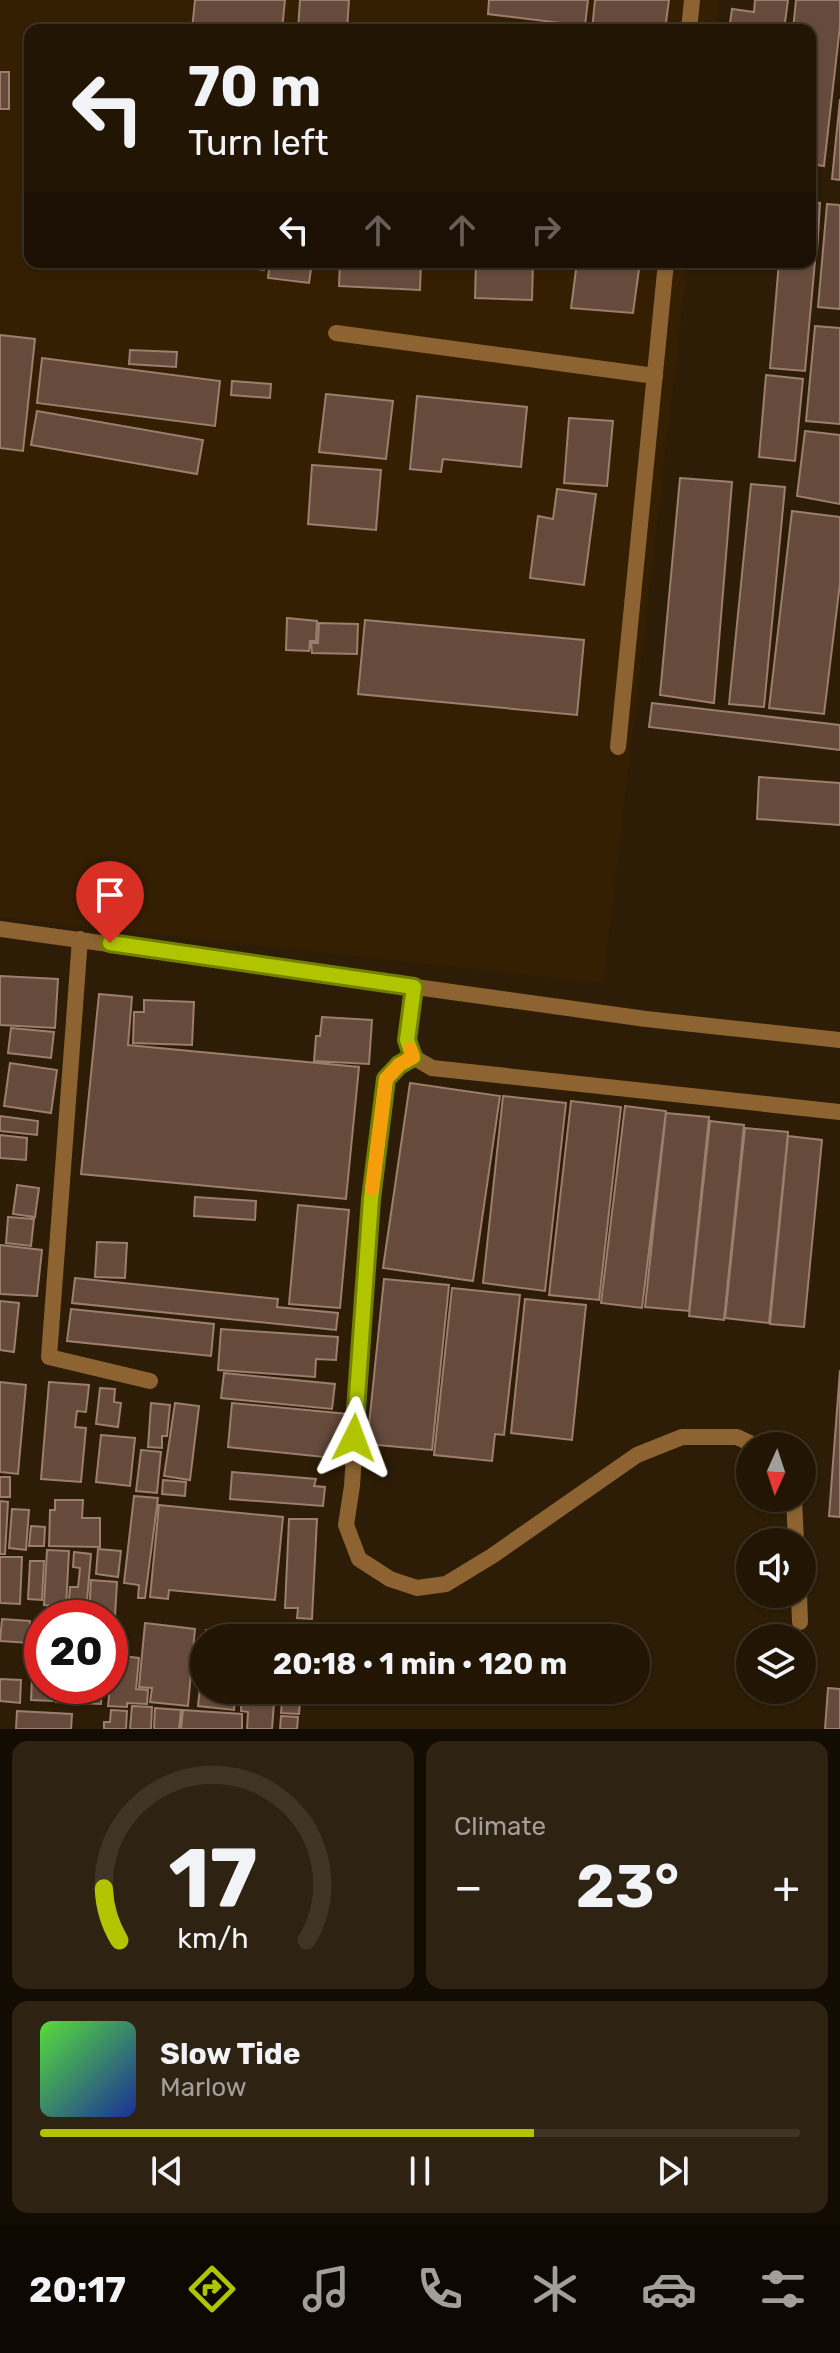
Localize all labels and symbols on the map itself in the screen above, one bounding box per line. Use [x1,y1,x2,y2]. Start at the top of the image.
pin [76,861,144,943]
position arrow [312,1396,396,1480]
north arrow [736,1432,816,1512]
speed limit sign: 20 [24,1600,128,1704]

